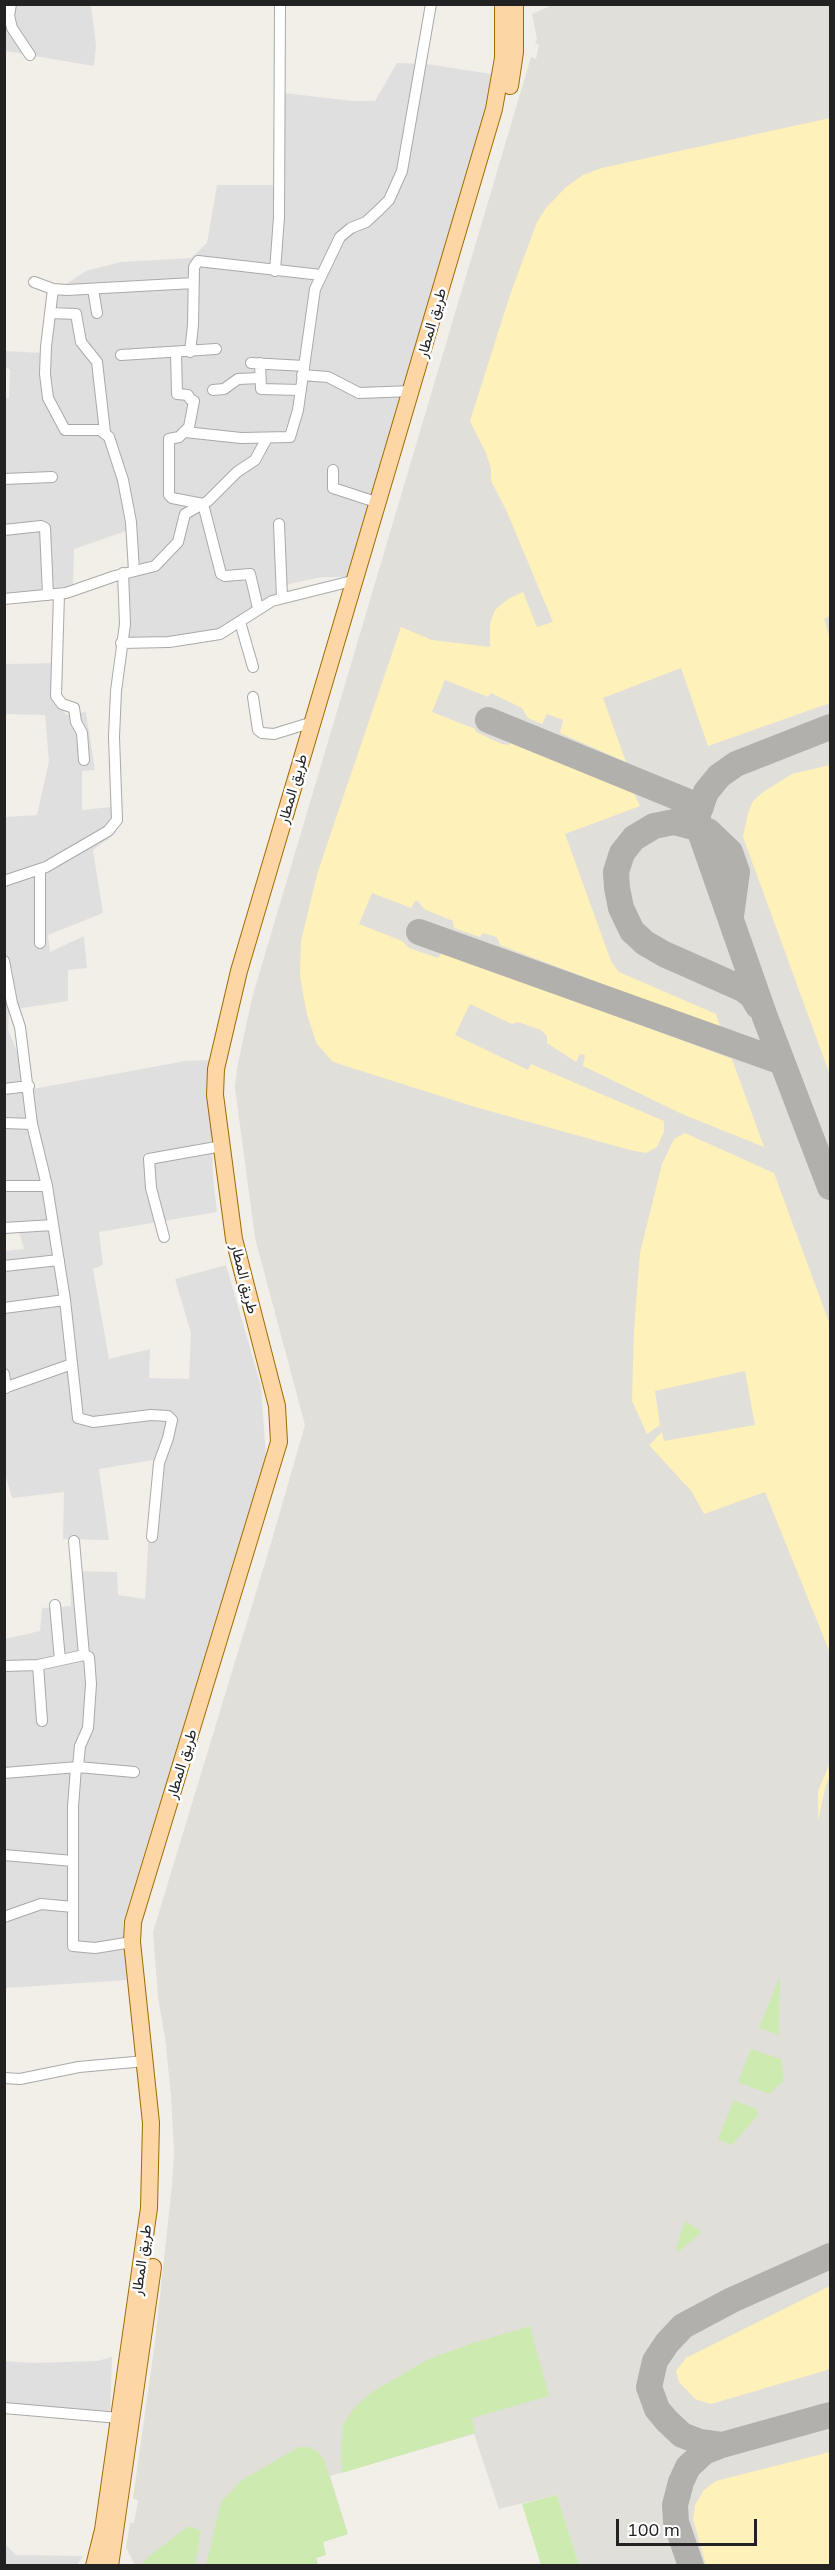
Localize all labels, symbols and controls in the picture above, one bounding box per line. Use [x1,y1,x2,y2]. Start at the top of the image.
street label: طريق المطار [414,286,450,360]
street label: طريق المطار [275,752,311,826]
street label: طريق المطار [227,1242,261,1316]
street label: طريق المطار [163,1727,201,1801]
street label: طريق المطار [128,2223,156,2297]
scale bar [619,2507,760,2545]
text: 100 m [627,2518,680,2541]

